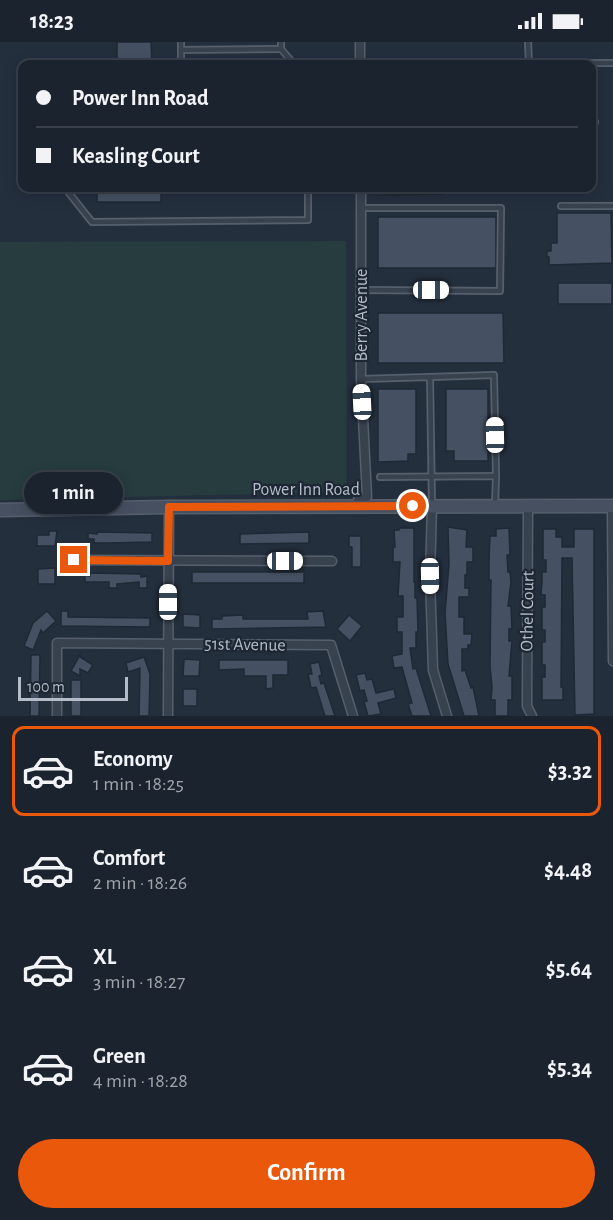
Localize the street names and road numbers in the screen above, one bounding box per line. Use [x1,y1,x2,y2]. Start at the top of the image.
street label: Berry Avenue [353,269,371,361]
street label: Power Inn Road [252,481,360,499]
street label: Othel Court [518,570,538,651]
street label: 51st Avenue [204,635,286,655]

